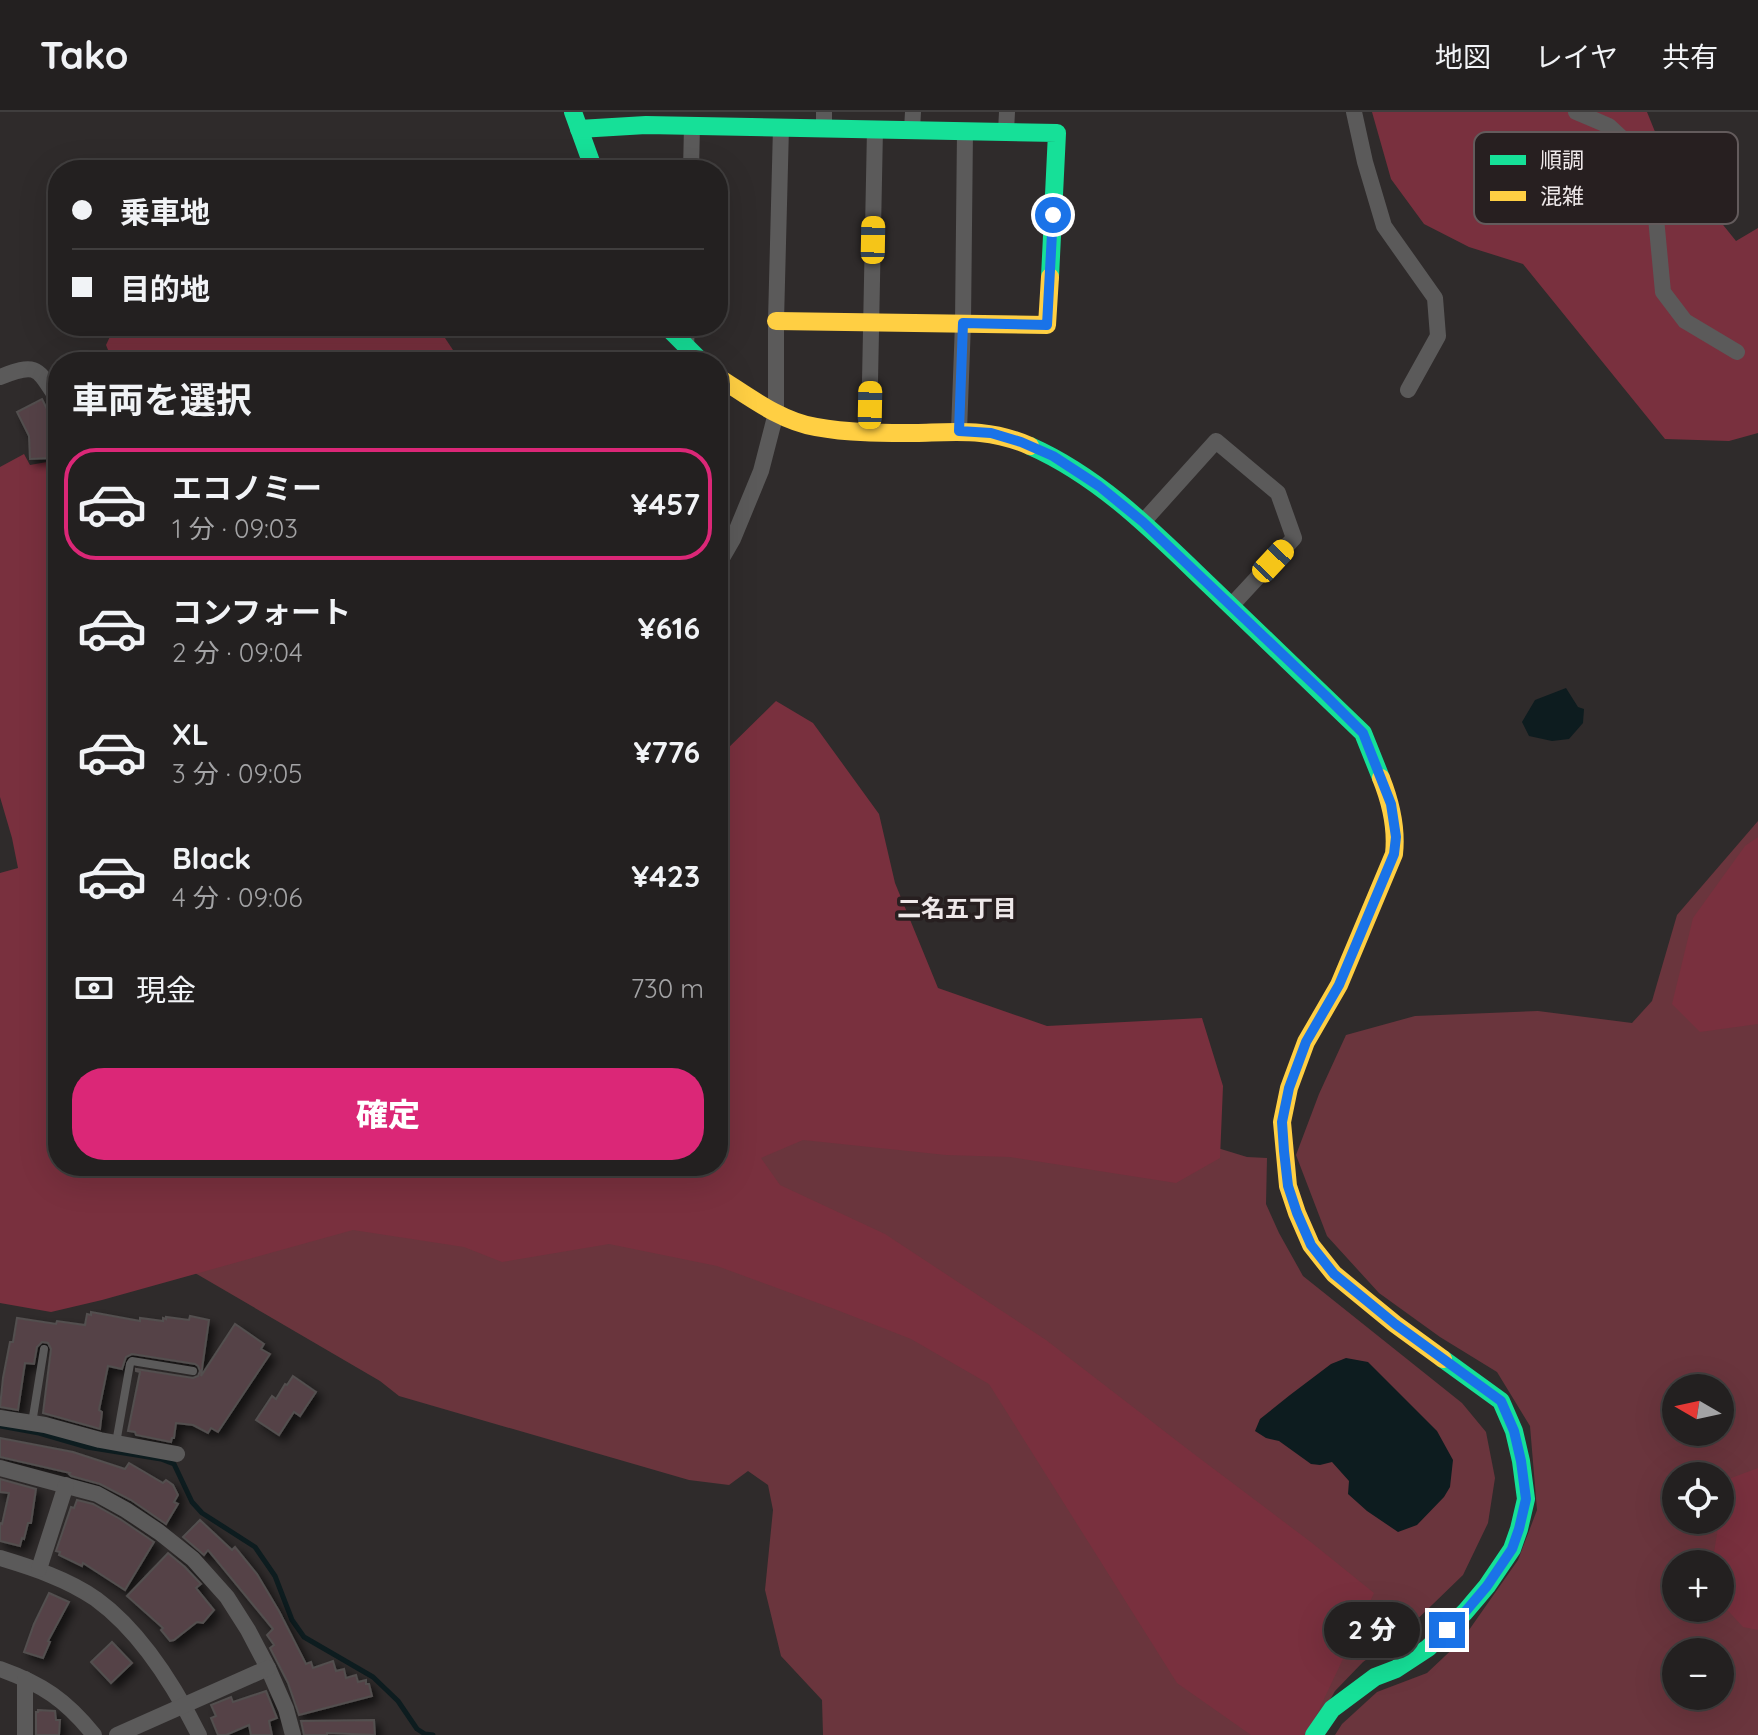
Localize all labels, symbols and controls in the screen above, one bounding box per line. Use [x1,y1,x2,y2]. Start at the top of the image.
text: Tako [40,31,128,79]
text: 地図 [1435,39,1491,74]
text: レイヤ [1535,39,1618,74]
text: 共有 [1662,39,1718,74]
legend [1474,132,1738,224]
text: 順調 [1540,146,1584,174]
text: 混雑 [1540,182,1584,210]
text: 乗車地 [120,193,210,231]
route start [1035,197,1071,233]
car [861,216,885,264]
text: 目的地 [120,270,210,308]
text: 車両を選択 [72,377,252,422]
car [858,381,882,429]
icon: car [76,468,148,540]
text: エコノミー [172,469,322,507]
text: ¥457 [631,485,700,523]
text: 1 分 · 09:03 [172,512,298,545]
car [1248,535,1298,587]
icon: car [76,592,148,664]
text: コンフォート [172,593,351,631]
text: ¥616 [638,609,700,647]
text: 2 分 · 09:04 [172,636,303,669]
text: XL [172,715,209,753]
icon: car [76,716,148,788]
text: ¥776 [633,733,700,771]
text: 3 分 · 09:05 [172,757,302,790]
text: Black [172,839,251,877]
icon: car [76,840,148,912]
text: ¥423 [631,857,700,895]
text: 4 分 · 09:06 [172,881,302,914]
district label: 二名五丁目 [897,893,1017,923]
icon: cash [72,966,116,1010]
text: 現金 [136,971,196,1009]
text: 730 m [631,972,704,1005]
button: 確定 [72,1068,704,1160]
north arrow [1662,1374,1734,1446]
map controls [1662,1374,1734,1710]
button: locate [1662,1462,1734,1534]
button: + [1662,1550,1734,1622]
callout: 2 分 [1323,1602,1419,1658]
route end [1429,1612,1465,1648]
text: 2 分 [1348,1613,1396,1646]
button: − [1662,1638,1734,1710]

